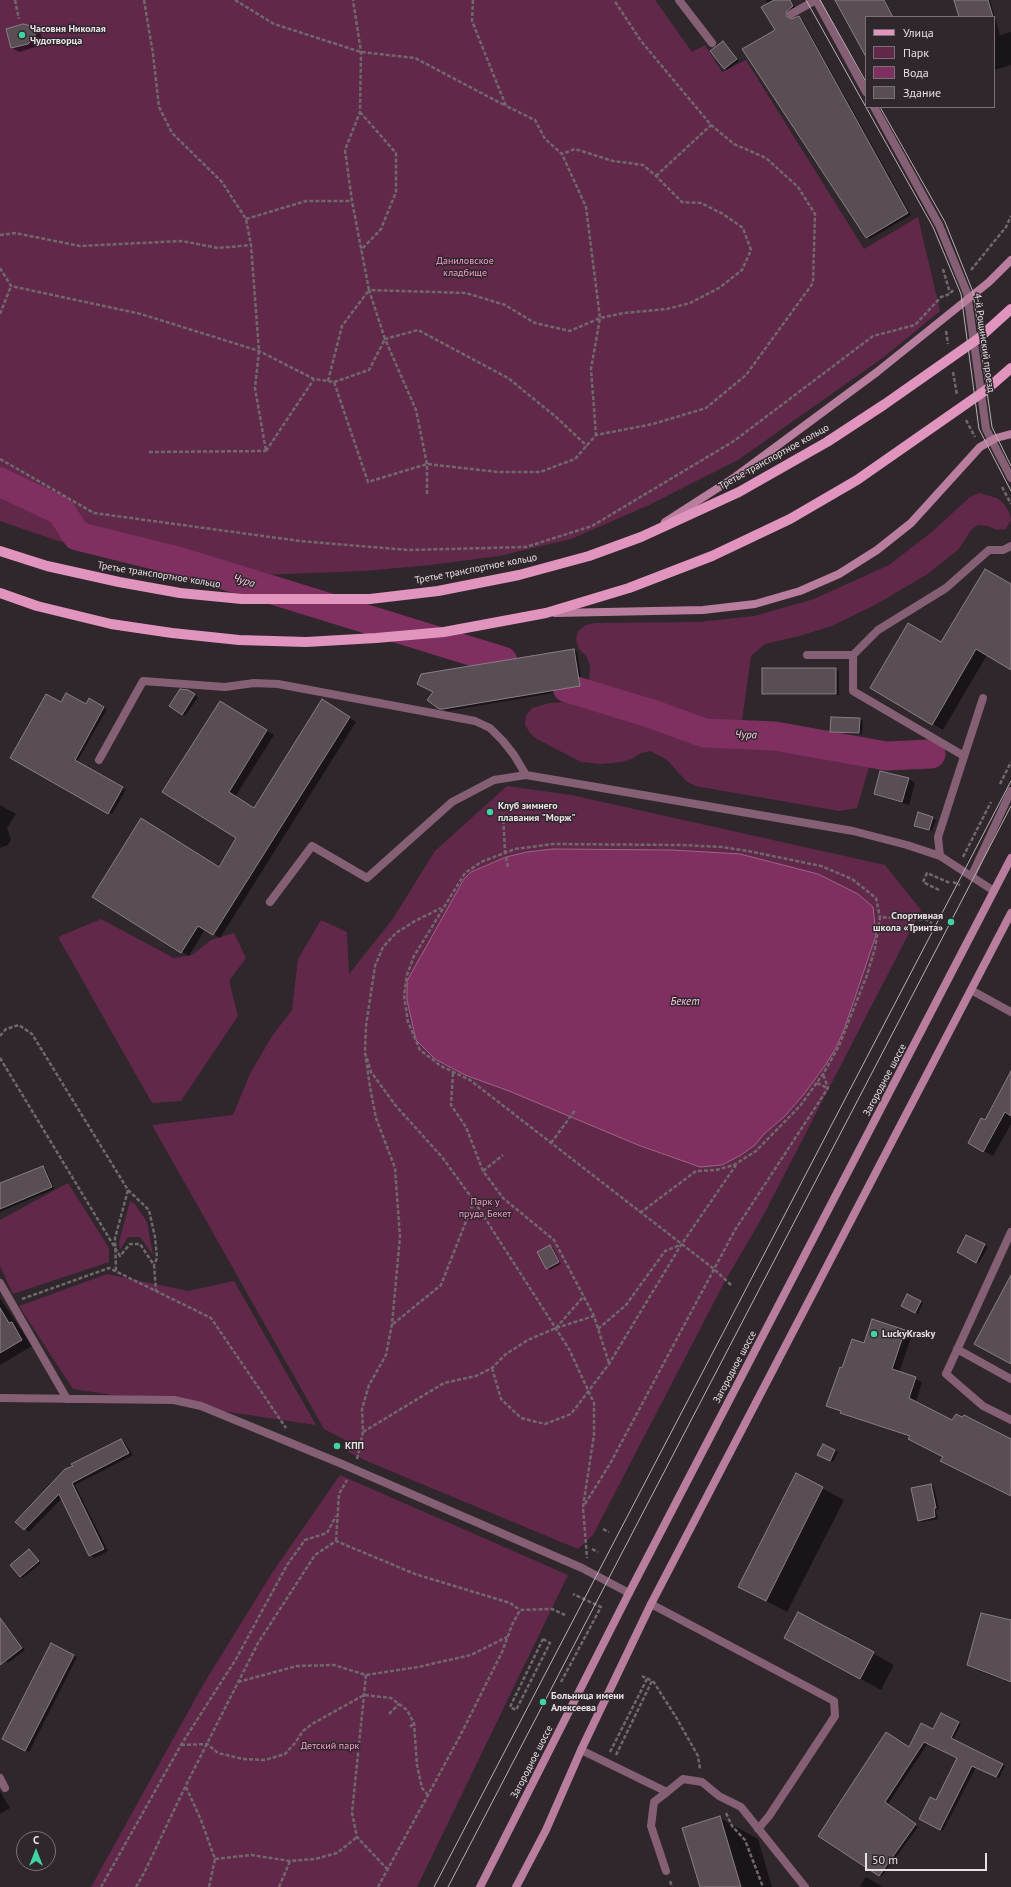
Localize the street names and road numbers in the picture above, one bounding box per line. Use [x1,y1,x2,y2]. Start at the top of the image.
street label: 4-й Рощинский проезд [971,293,997,393]
street label: Третье транспортное кольцо [717,422,831,492]
street label: Третье транспортное кольцо [414,551,538,587]
street label: Третье транспортное кольцо [97,559,221,591]
street label: Загородное шоссе [861,1042,909,1118]
street label: Загородное шоссе [711,1329,759,1405]
street label: Загородное шоссе [508,1724,556,1800]

